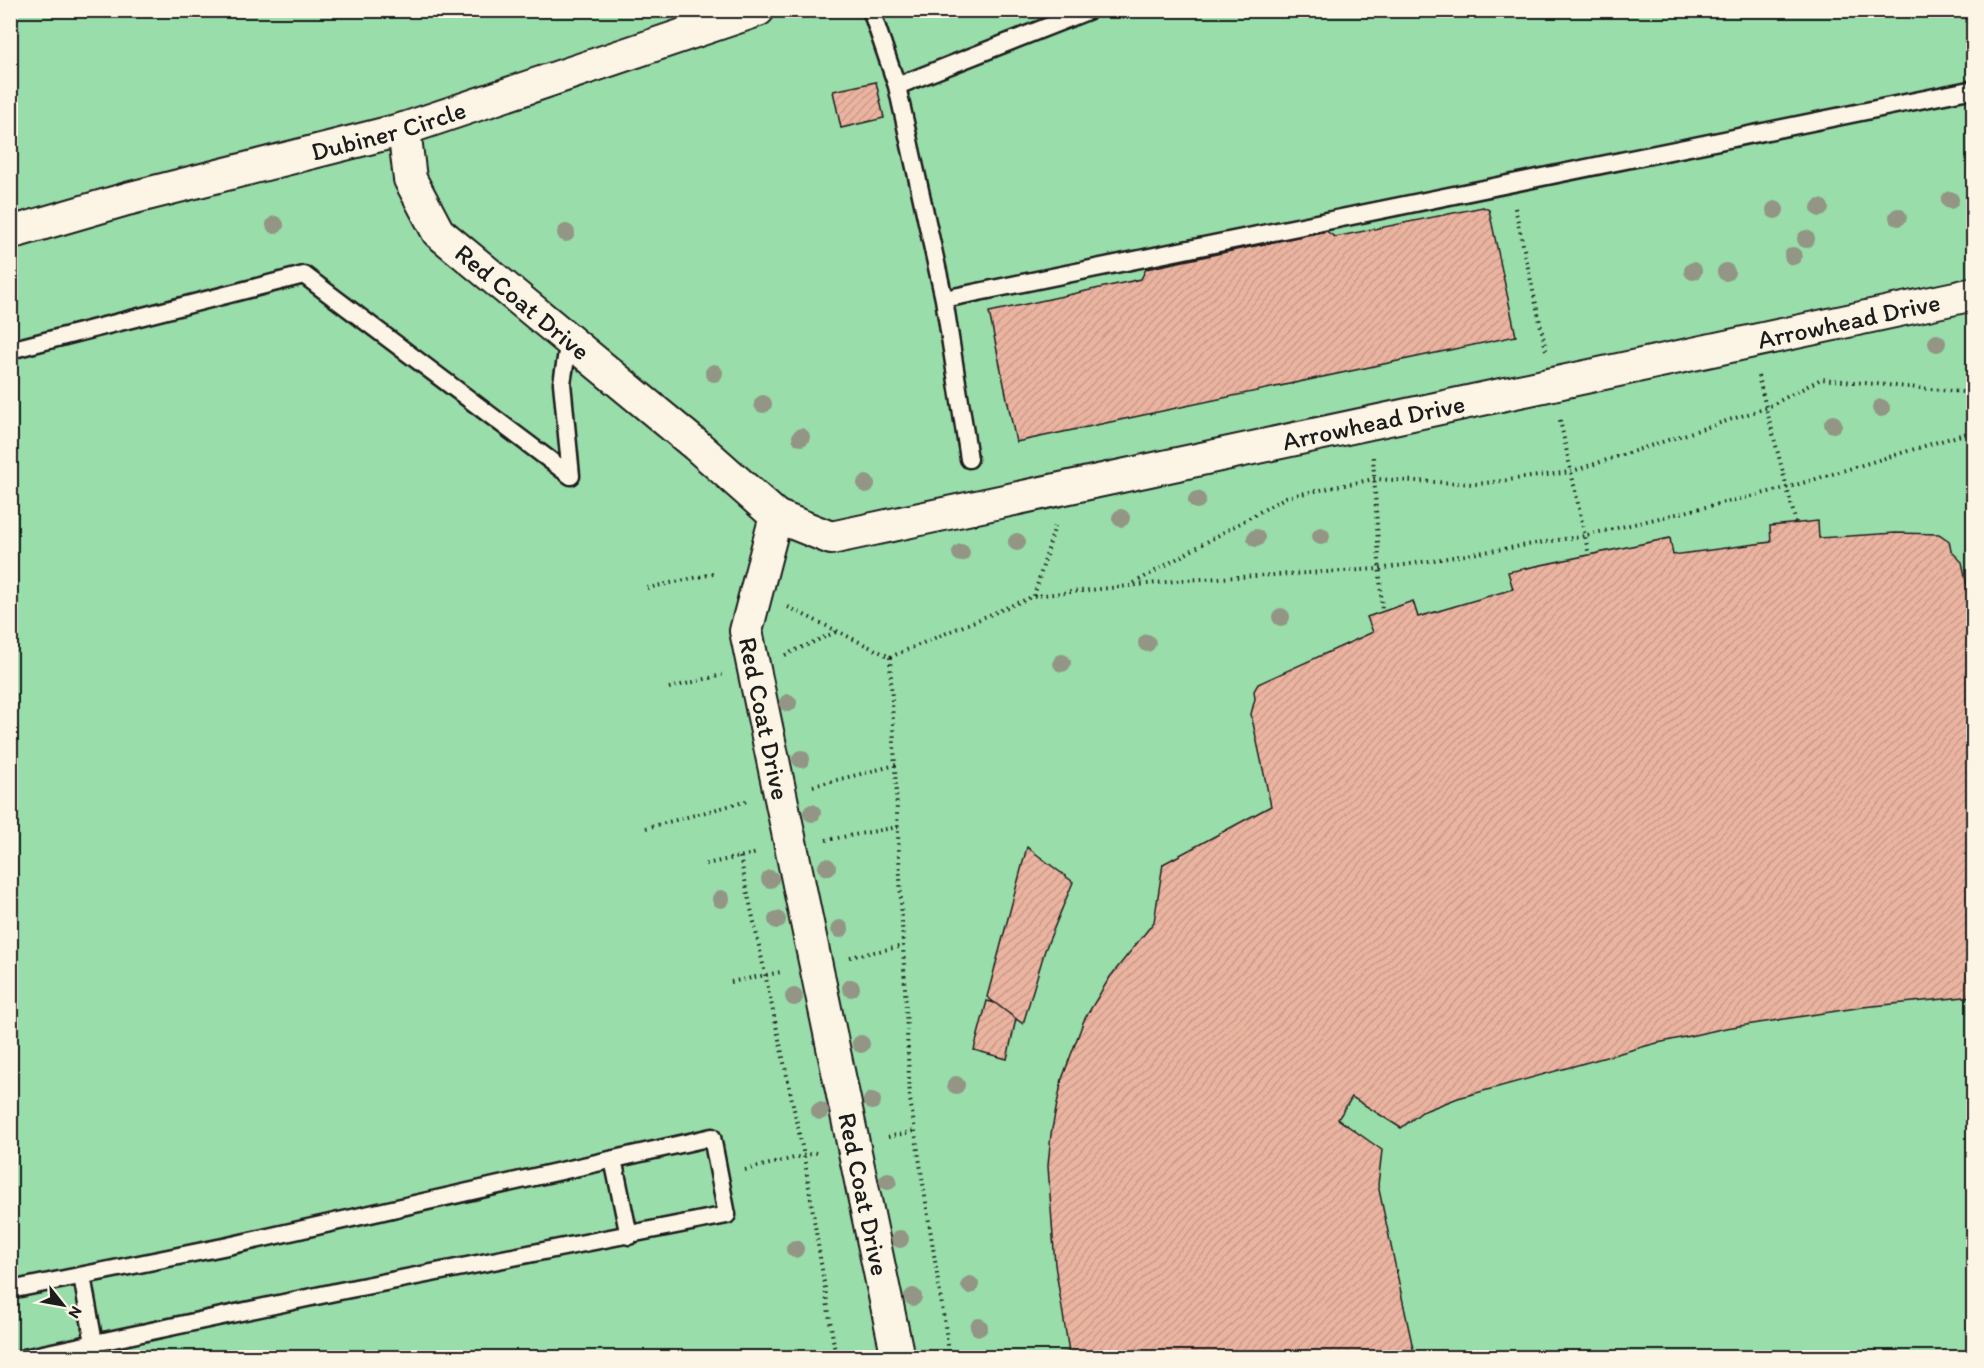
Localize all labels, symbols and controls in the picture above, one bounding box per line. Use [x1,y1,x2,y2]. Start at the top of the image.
street label: Dubiner Circle [308,93,470,168]
street label: Red Coat Drive [448,237,597,367]
street label: Arrowhead Drive [1755,286,1943,356]
street label: Arrowhead Drive [1279,387,1468,457]
street label: Red Coat Drive [732,634,797,803]
street label: Red Coat Drive [831,1110,896,1279]
north arrow [33,1275,93,1335]
text: N [65,1303,86,1322]

